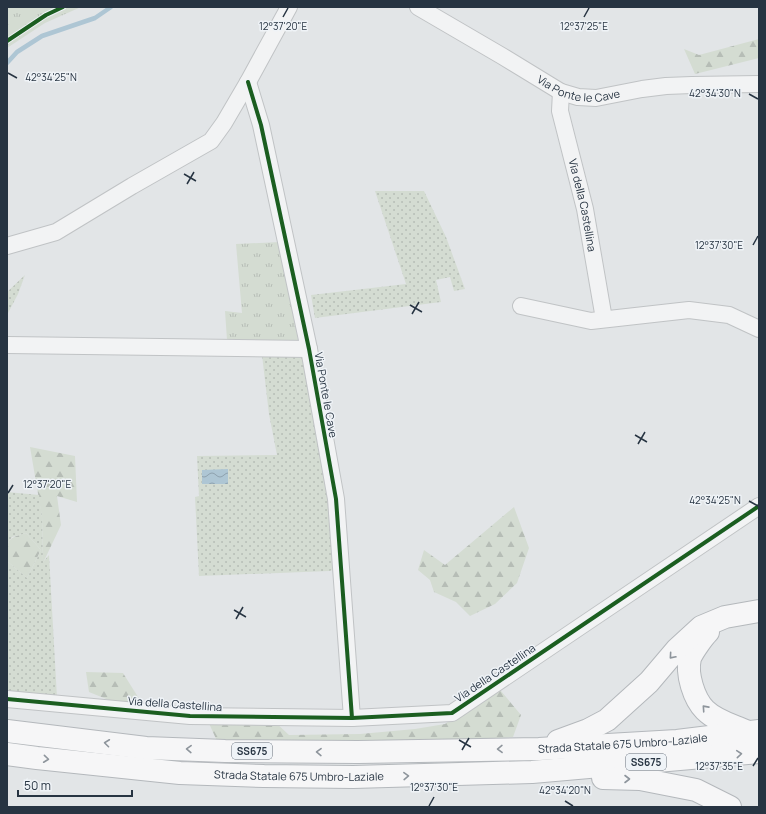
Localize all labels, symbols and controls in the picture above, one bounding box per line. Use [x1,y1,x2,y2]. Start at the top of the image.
text: 12°37'20"E [259,19,307,33]
text: 12°37'25"E [560,19,608,33]
text: 42°34'25"N [25,70,77,84]
street label: Via Ponte le Cave [535,71,622,105]
text: 42°34'30"N [689,86,741,100]
street label: Via della Castellina [565,157,600,253]
text: 12°37'30"E [695,238,743,252]
street label: Via Ponte le Cave [312,351,341,439]
text: 12°37'20"E [23,477,71,491]
text: 42°34'25"N [689,493,741,507]
street label: Via della Castellina [451,640,538,705]
one-way arrow [669,651,676,658]
street label: Via della Castellina [127,693,223,714]
one-way arrow [703,706,710,713]
street label: Strada Statale 675 Umbro-Laziale [538,729,709,756]
one-way arrow [104,739,110,748]
road number: SS675 [232,743,272,759]
one-way arrow [186,745,192,754]
one-way arrow [497,745,503,754]
one-way arrow [316,748,322,756]
one-way arrow [735,750,742,759]
road number: SS675 [626,754,666,770]
one-way arrow [43,755,49,764]
text: 12°37'35"E [695,759,743,773]
street label: Strada Statale 675 Umbro-Laziale [214,766,385,784]
one-way arrow [403,771,409,780]
scale bar [18,772,132,798]
one-way arrow [624,774,630,783]
text: 50 m [24,777,51,794]
text: 12°37'30"E [410,780,458,794]
text: 42°34'20"N [539,783,591,797]

